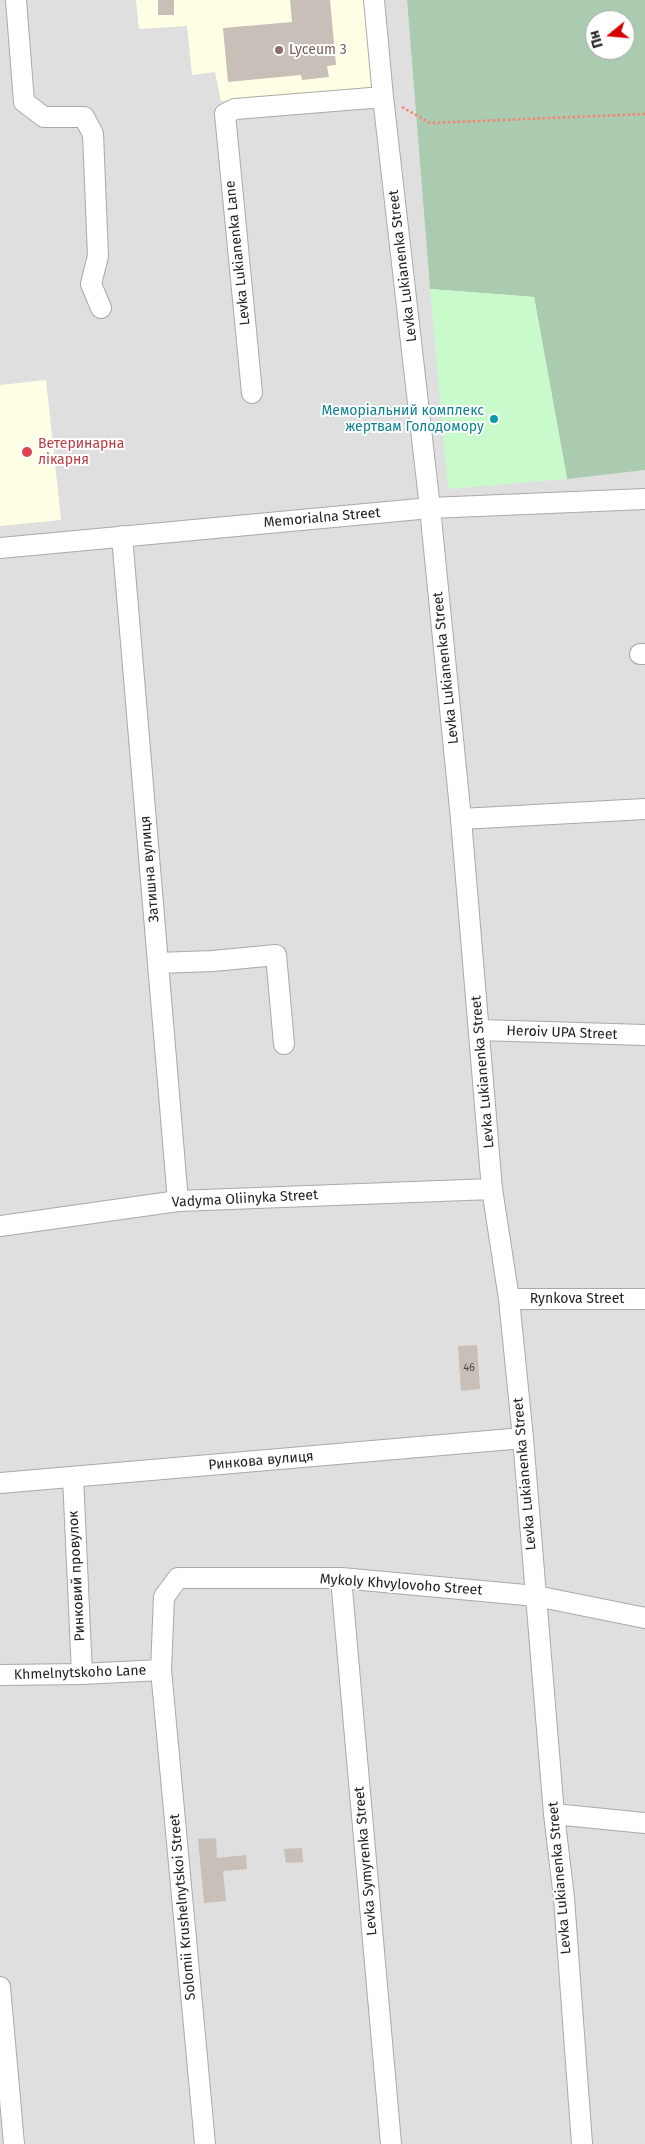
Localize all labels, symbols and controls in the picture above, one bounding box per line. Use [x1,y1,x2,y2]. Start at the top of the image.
north arrow [585,10,635,60]
text: Пн [585,28,607,50]
place label: Lyceum 3 [289,42,347,58]
marker: Lyceum 3 [273,44,285,56]
street label: Levka Lukianenka Lane [222,180,254,326]
street label: Levka Lukianenka Street [385,189,421,343]
place label: Меморіальний комплекс жертвам Голодомору [321,403,484,436]
marker: Меморіальний комплекс жертвам Голодомору [488,413,500,425]
place label: Ветеринарна лікарня [38,436,124,468]
marker: Ветеринарна лікарня [20,445,34,459]
street label: Memorialna Street [263,505,381,531]
street label: Levka Lukianenka Street [430,591,462,745]
street label: Затишна вулиця [137,815,163,923]
street label: Levka Lukianenka Street [468,995,498,1149]
street label: Heroiv UPA Street [506,1023,618,1043]
street label: Vadyma Oliinyka Street [171,1187,319,1211]
street label: Rynkova Street [530,1291,624,1307]
house number: 46 [463,1361,475,1375]
street label: Levka Lukianenka Street [510,1397,540,1551]
street label: Ринкова вулиця [208,1448,314,1474]
street label: Ринковий провулок [65,1510,89,1642]
street label: Mykoly Khvylovoho Street [319,1571,483,1599]
street label: Khmelnytskoho Lane [14,1662,146,1684]
street label: Levka Symyrenka Street [351,1786,381,1936]
street label: Levka Lukianenka Street [545,1801,575,1955]
street label: Solomii Krushelnytskoi Street [166,1813,200,2001]

